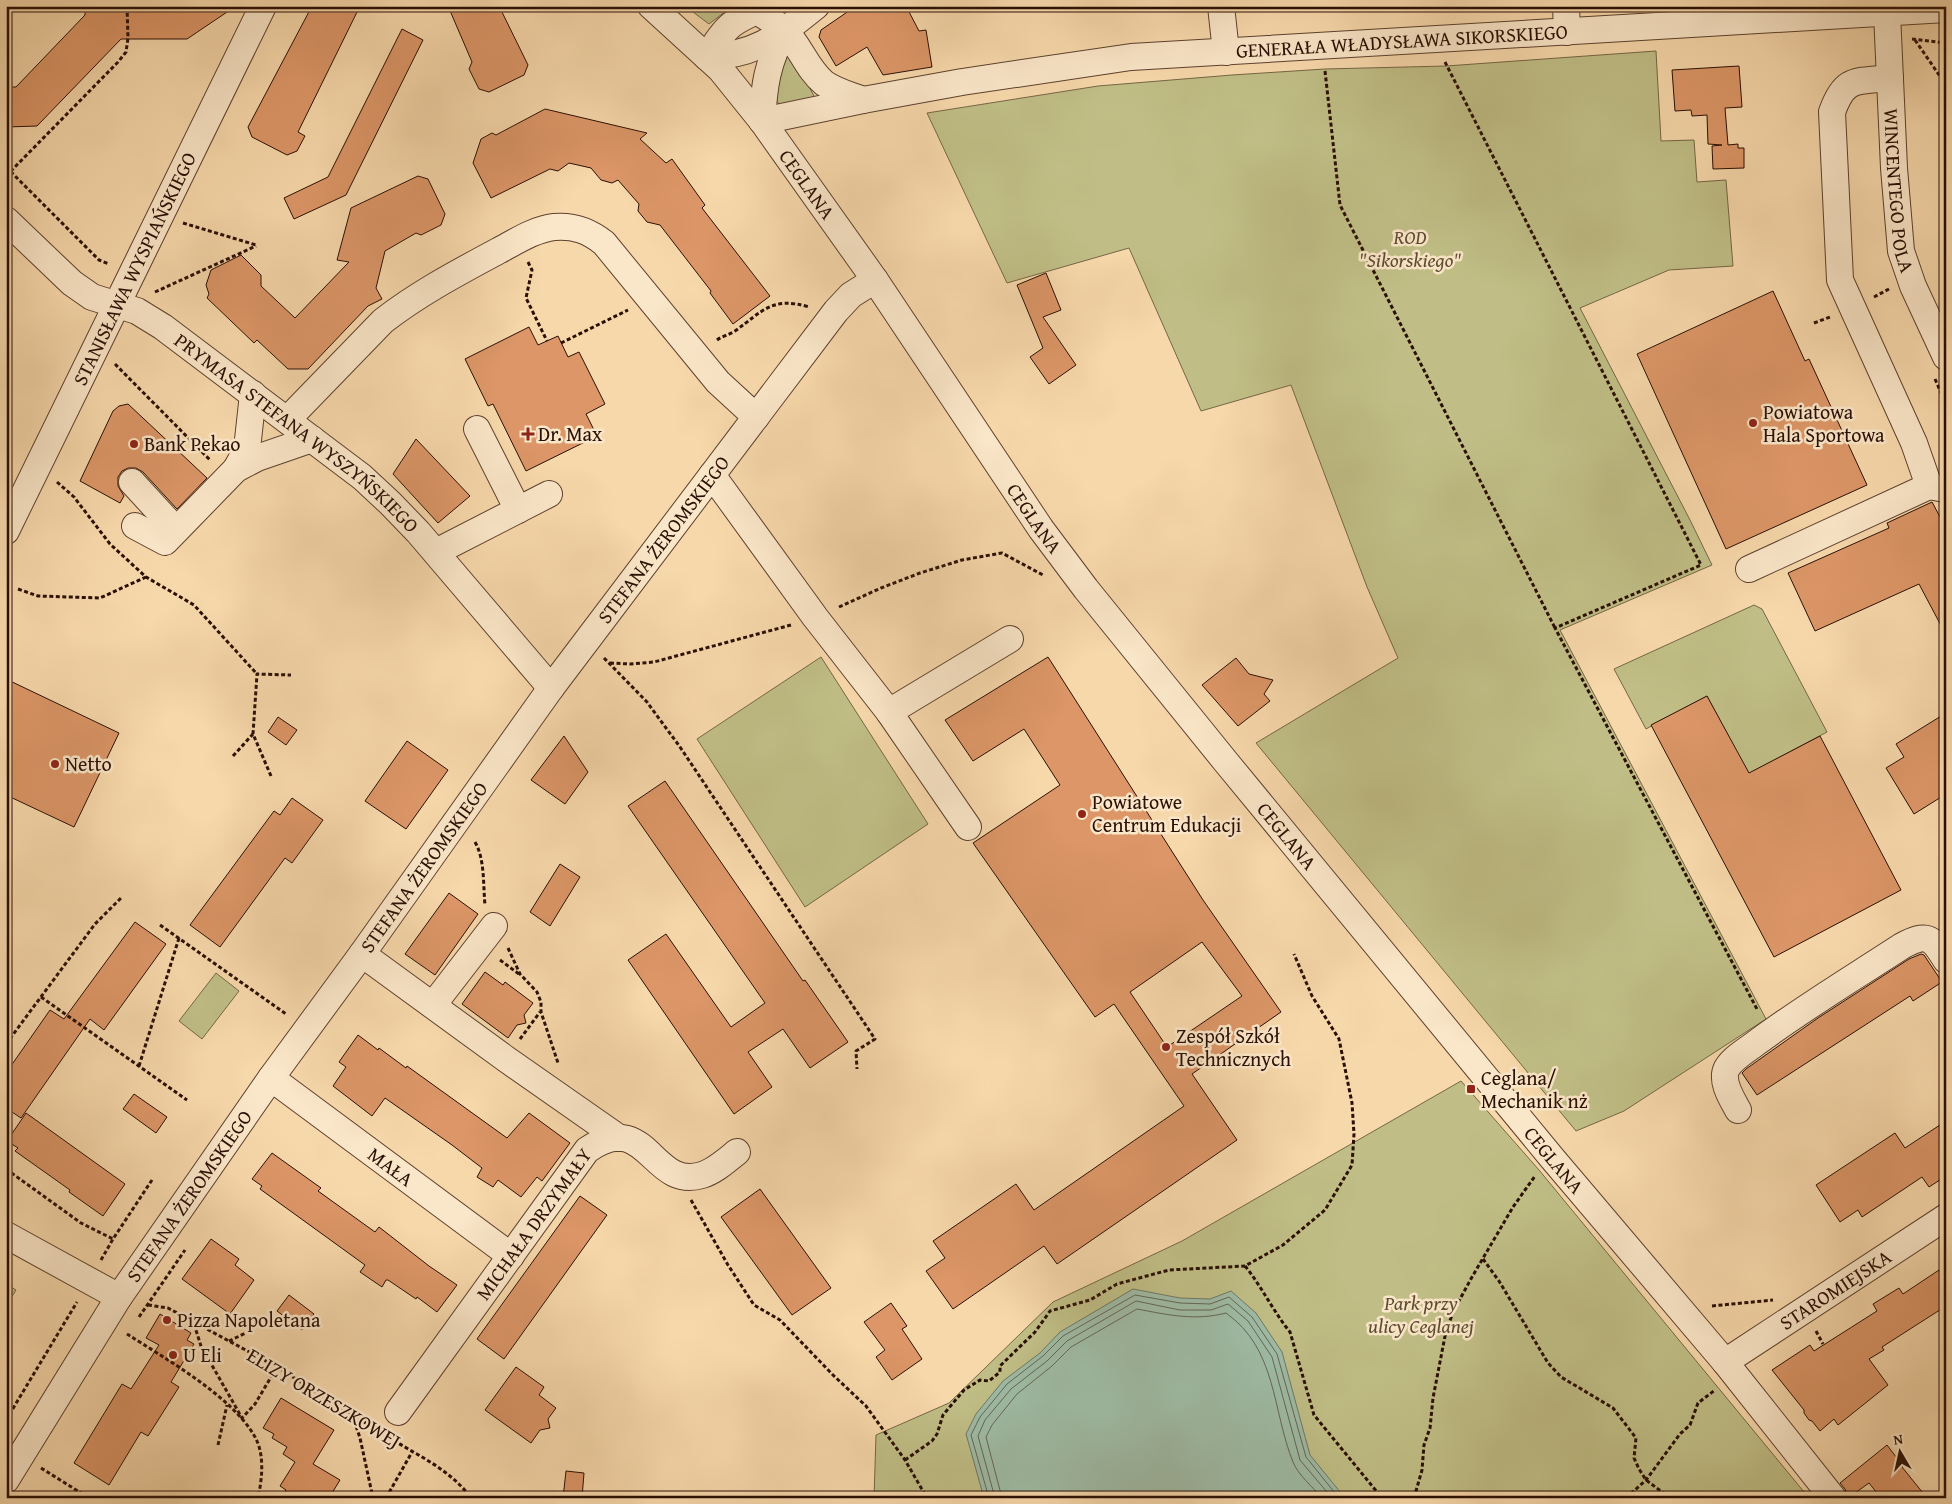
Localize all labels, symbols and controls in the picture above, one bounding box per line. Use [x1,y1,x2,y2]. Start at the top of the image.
street label: GENERAŁA WŁADYSŁAWA SIKORSKIEGO [1235,16,1569,65]
street label: WINCENTEGO POLA [1877,108,1922,276]
street label: CEGLANA [772,143,842,225]
street label: STANISŁAWA WYSPIAŃSKIEGO [65,147,203,390]
park label: ROD "Sikorskiego" [1359,222,1461,274]
street label: PRYMASA STEFANA WYSZYŃSKIEGO [169,326,426,539]
place label: Powiatowa Hala Sportowa [1763,397,1885,449]
marker: Powiatowa Hala Sportowa [1747,417,1759,429]
place label: Dr. Max [538,419,603,448]
marker: Dr. Max [522,428,534,440]
place label: Bank Pekao [144,429,241,458]
marker: Bank Pekao [128,438,140,450]
street label: STEFANA ŻEROMSKIEGO [590,449,736,629]
street label: CEGLANA [1000,477,1069,559]
place label: Netto [65,749,112,778]
marker: Netto [49,758,61,770]
street label: STEFANA ŻEROMSKIEGO [352,775,494,958]
place label: Powiatowe Centrum Edukacji [1092,787,1242,839]
street label: CEGLANA [1251,796,1324,876]
marker: Powiatowe Centrum Edukacji [1076,808,1088,820]
place label: Zespół Szkół Technicznych [1176,1021,1291,1073]
marker: Zespół Szkół Technicznych [1160,1041,1172,1053]
place label: Ceglana/ Mechanik nż [1481,1063,1588,1115]
marker: Ceglana/ Mechanik nż [1465,1083,1477,1095]
street label: STEFANA ŻEROMSKIEGO [119,1104,259,1288]
street label: CEGLANA [1518,1120,1591,1200]
street label: MAŁA [362,1140,420,1193]
street label: MICHAŁA DRZYMAŁY [468,1141,598,1306]
street label: STAROMIEJSKA [1773,1242,1897,1337]
park label: Park przy ulicy Ceglanej [1368,1288,1474,1340]
place label: Pizza Napoletana [177,1305,321,1334]
marker: Pizza Napoletana [161,1314,173,1326]
place label: U Eli [183,1340,222,1369]
street label: ELIZY ORZESZKOWEJ [242,1340,407,1455]
marker: U Eli [167,1349,179,1361]
north arrow [1874,1426,1924,1476]
text: N [1892,1428,1905,1450]

